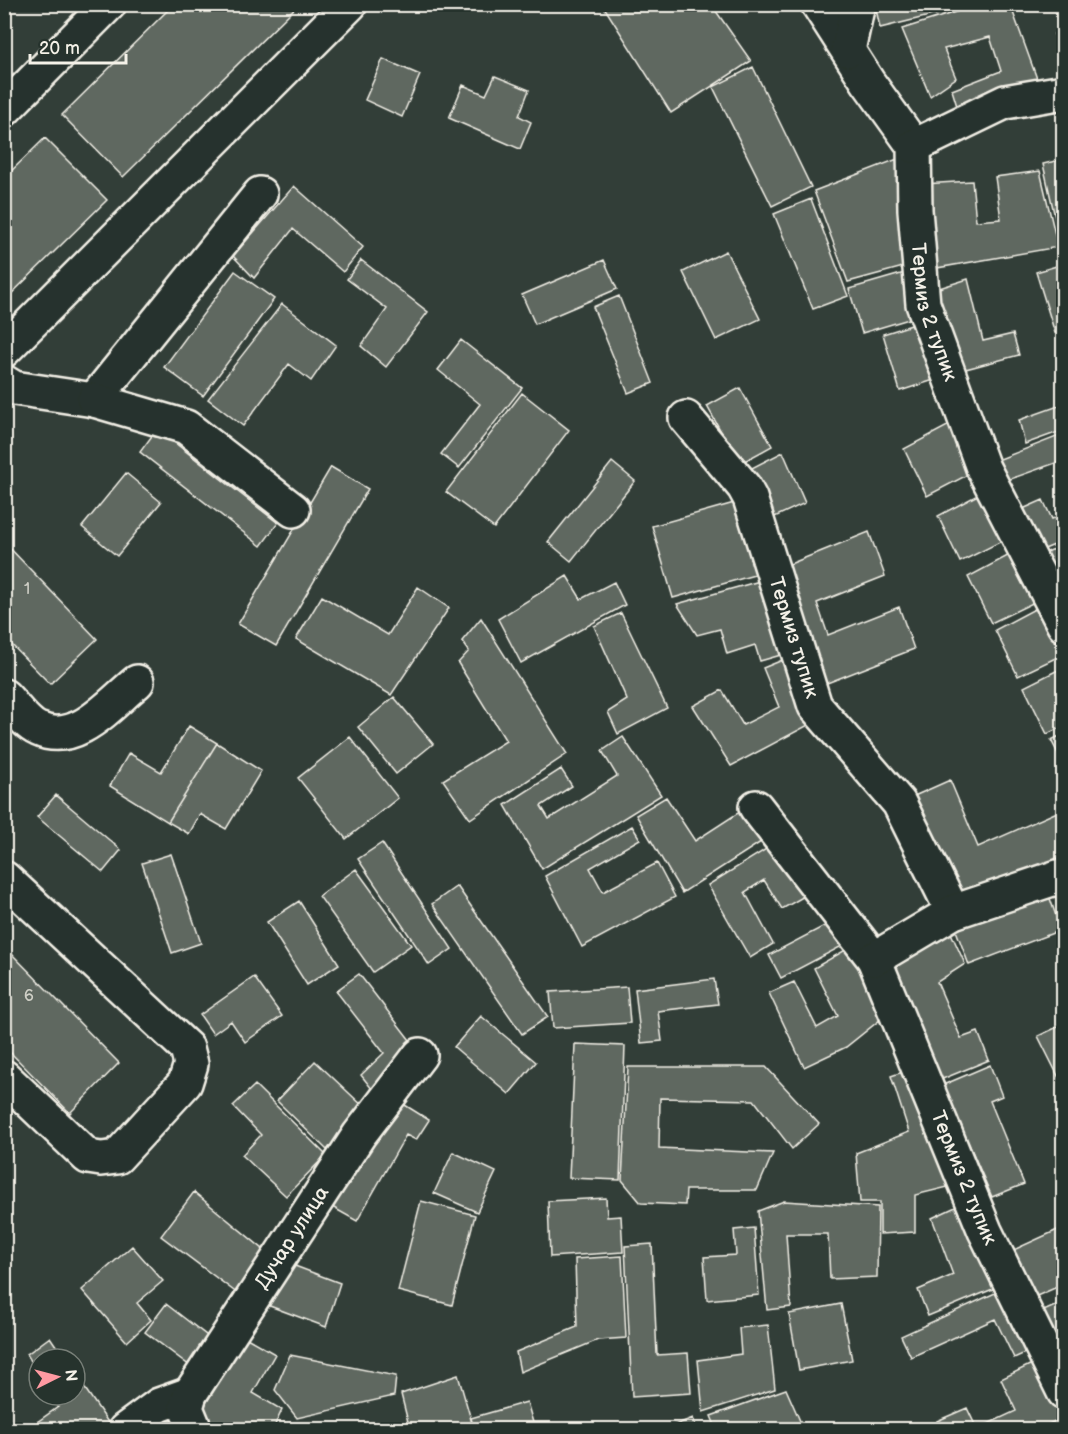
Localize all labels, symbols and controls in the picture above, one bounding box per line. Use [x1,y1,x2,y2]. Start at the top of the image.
scale bar [30,27,126,65]
text: 20 m [39,38,80,59]
street label: Термиз 2 тупик [906,242,962,385]
street label: Термиз тупик [763,574,824,701]
house number: 1 [24,580,30,599]
house number: 6 [24,987,34,1006]
street label: Термиз 2 тупик [925,1107,1002,1249]
street label: Дучар улица [250,1182,334,1293]
north arrow [27,1347,87,1407]
text: N [60,1369,81,1383]

